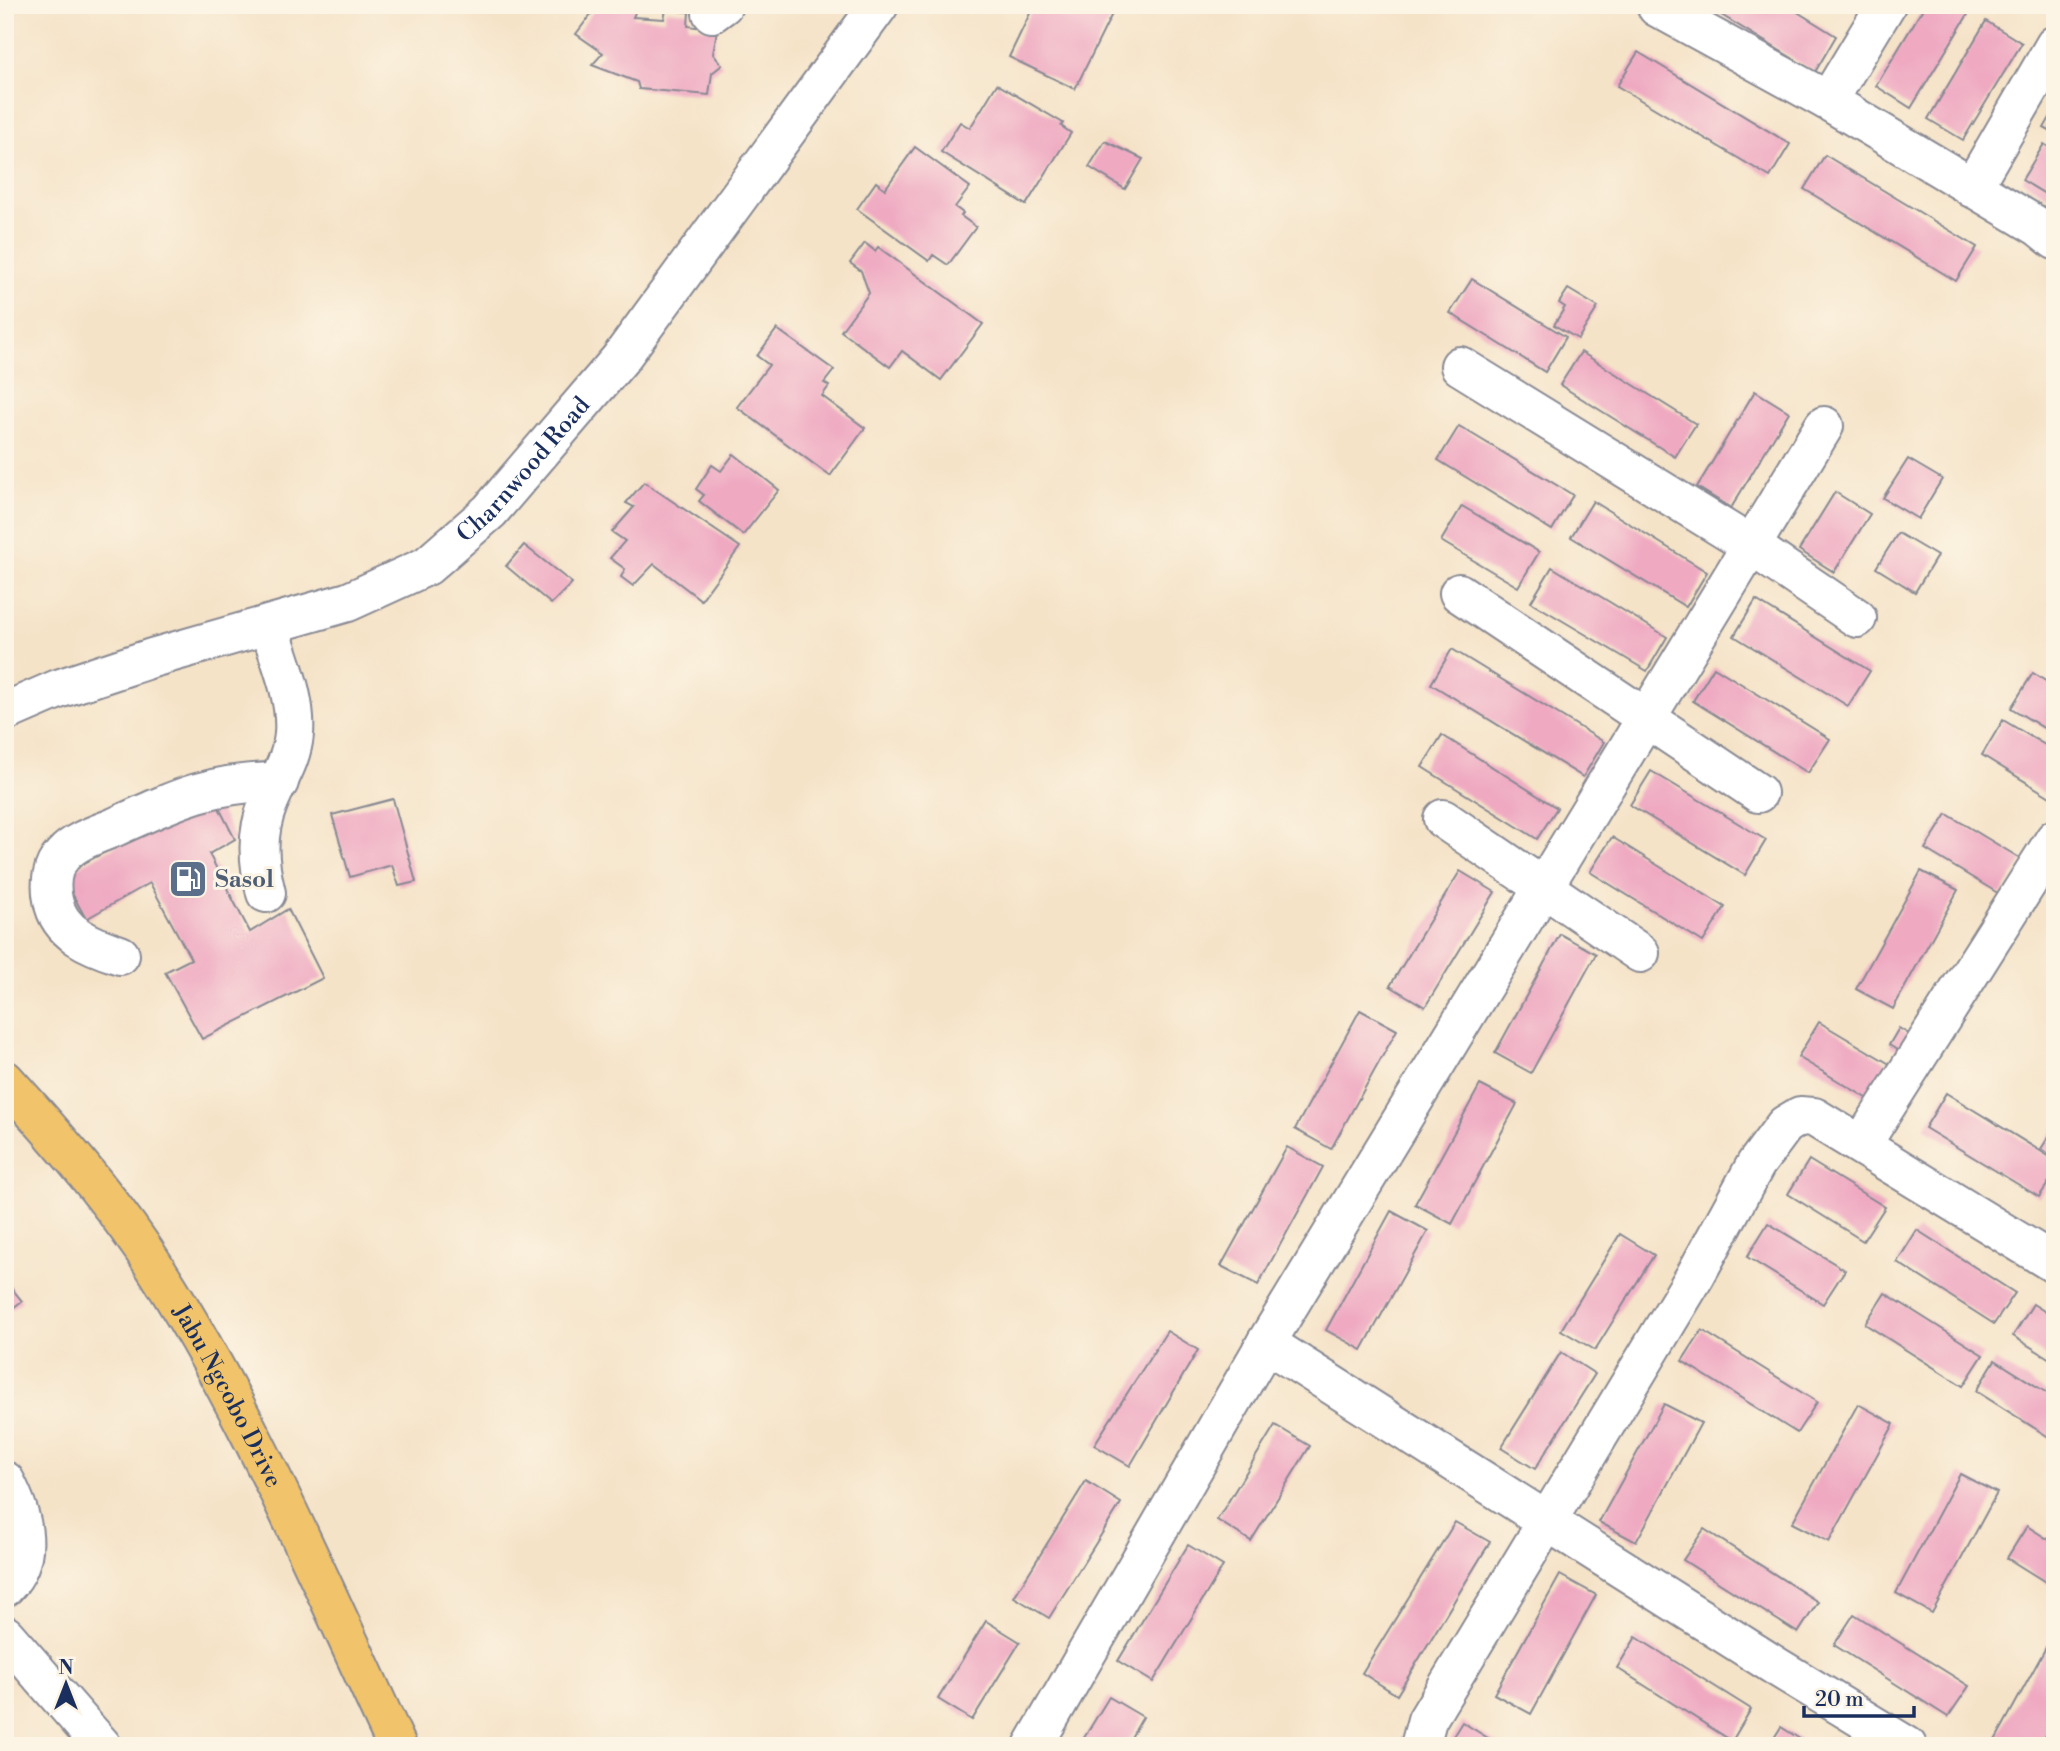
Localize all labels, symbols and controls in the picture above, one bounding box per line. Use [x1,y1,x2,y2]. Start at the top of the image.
street label: Charnwood Road [451,391,597,549]
fuel station icon: Sasol [167,858,209,900]
place label: Sasol [215,865,274,895]
street label: Jabu Ngcobo Drive [165,1298,288,1493]
north arrow [32,1650,102,1720]
text: N [58,1656,74,1680]
scale bar [1804,1674,1915,1718]
text: 20 m [1815,1687,1864,1713]

